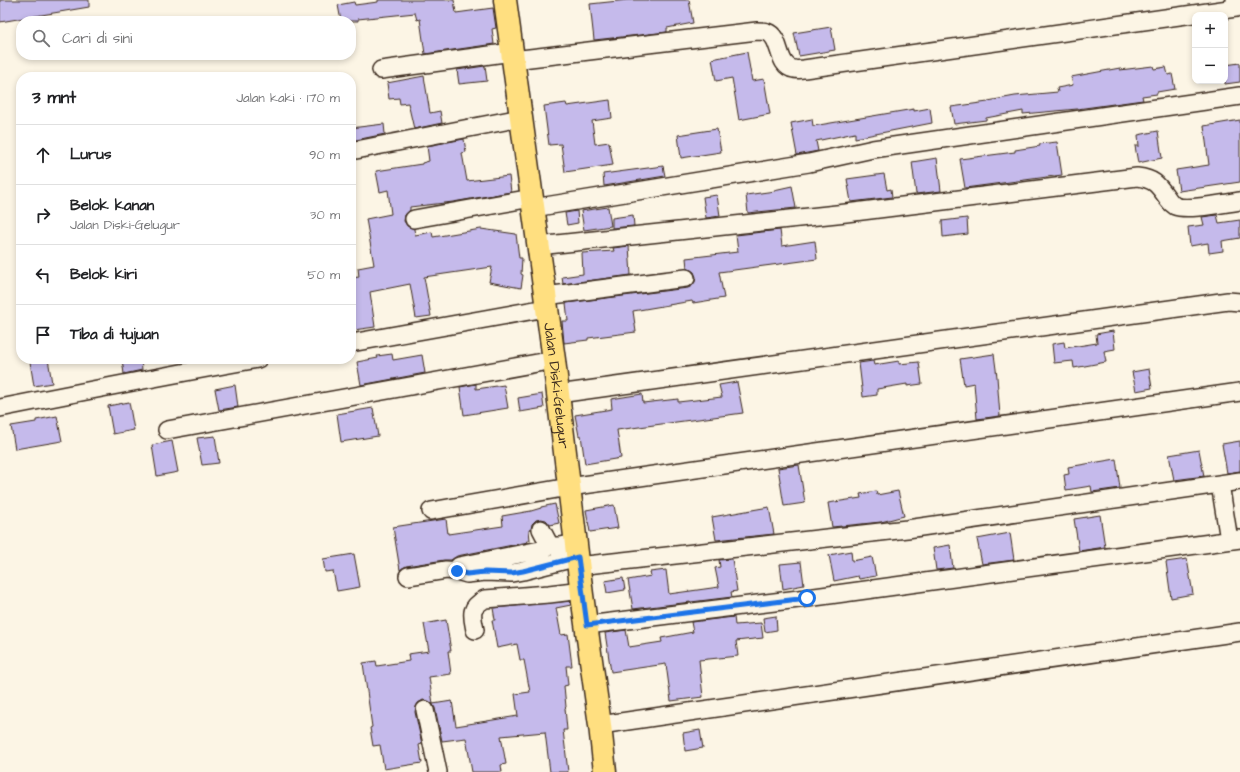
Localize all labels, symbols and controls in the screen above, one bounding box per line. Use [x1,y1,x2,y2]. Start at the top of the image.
map controls [1192,12,1228,84]
button: + [1192,12,1228,48]
search box [16,16,356,60]
icon: search [30,27,52,49]
text: Cari di sini [62,28,132,49]
button: − [1192,48,1228,84]
text: 3 mnt [32,86,76,110]
text: Jalan kaki · 170 m [236,89,340,107]
icon: ahead [32,144,54,166]
text: Lurus [70,144,111,165]
text: 90 m [309,146,340,164]
text: Belok kanan [70,195,154,216]
icon: right [32,204,54,226]
text: 30 m [310,206,340,224]
text: Jalan Diski–Gelugur [70,216,180,234]
icon: left [32,264,54,286]
text: Belok kiri [70,264,137,285]
text: 50 m [307,266,340,284]
street label: Jalan Diski–Gelugur [538,321,575,450]
icon: arrive [32,324,54,346]
text: Tiba di tujuan [70,324,159,345]
route end [448,562,466,580]
route start [798,589,816,607]

